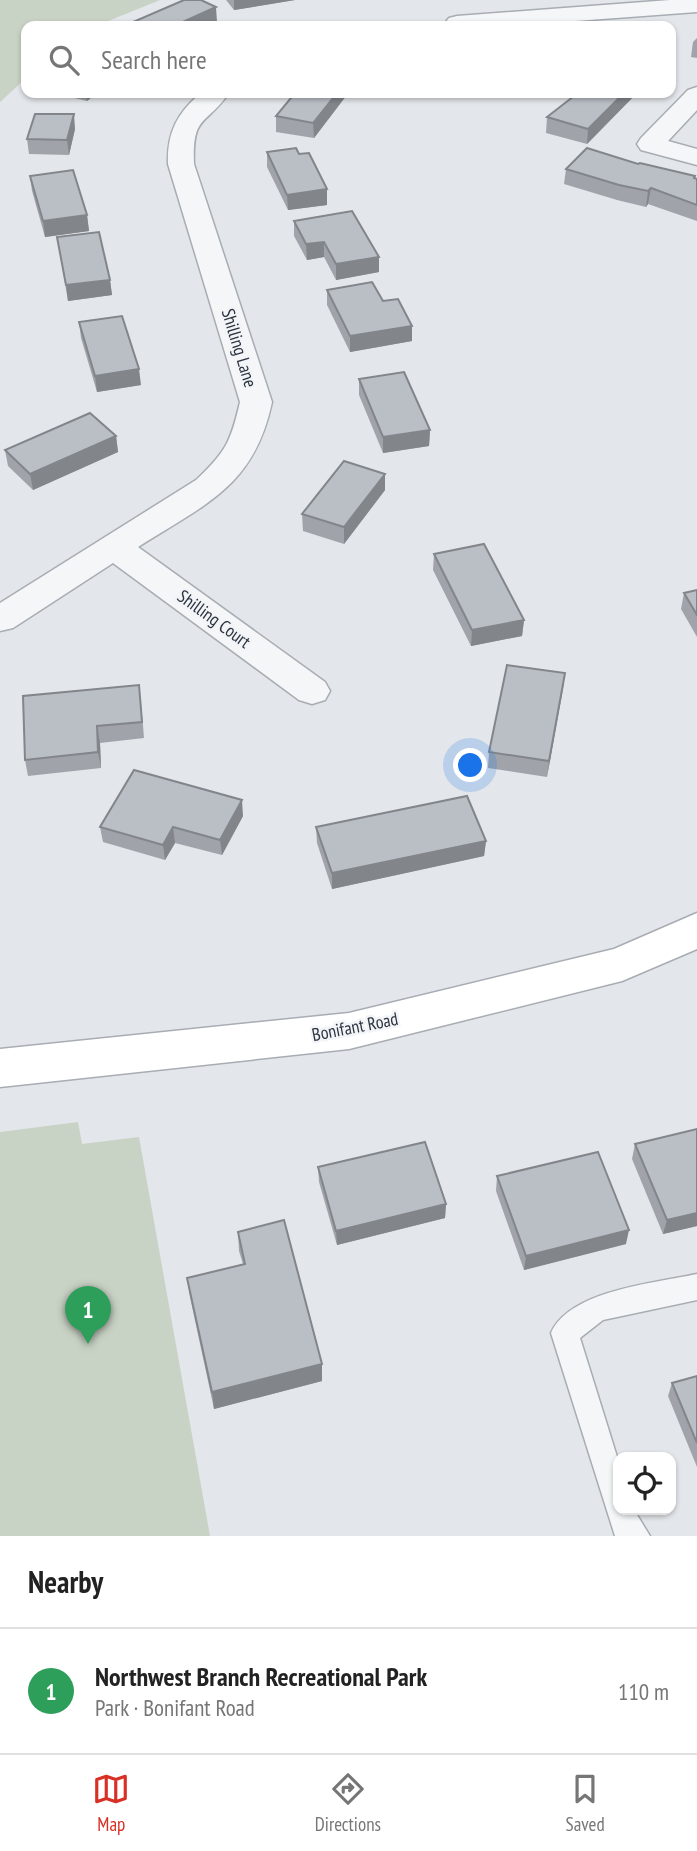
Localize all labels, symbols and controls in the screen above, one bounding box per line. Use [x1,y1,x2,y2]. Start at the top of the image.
search box [21,21,676,98]
icon: search [45,41,83,79]
text: Search here [101,43,207,76]
street label: Shilling Lane [217,306,262,390]
street label: Shilling Court [173,584,255,653]
your location [453,748,487,782]
street label: Bonifant Road [310,1007,400,1046]
pin: 1 [65,1286,111,1344]
map controls [613,1452,676,1515]
button: locate [613,1452,676,1515]
text: Nearby [28,1562,103,1601]
text: Northwest Branch Recreational Park [95,1660,427,1693]
text: 1 [46,1677,57,1706]
text: 110 m [618,1677,669,1706]
text: Park · Bonifant Road [95,1693,255,1722]
tab: Map [92,1770,130,1836]
tab: Directions [315,1770,381,1836]
tab: Saved [566,1770,605,1836]

